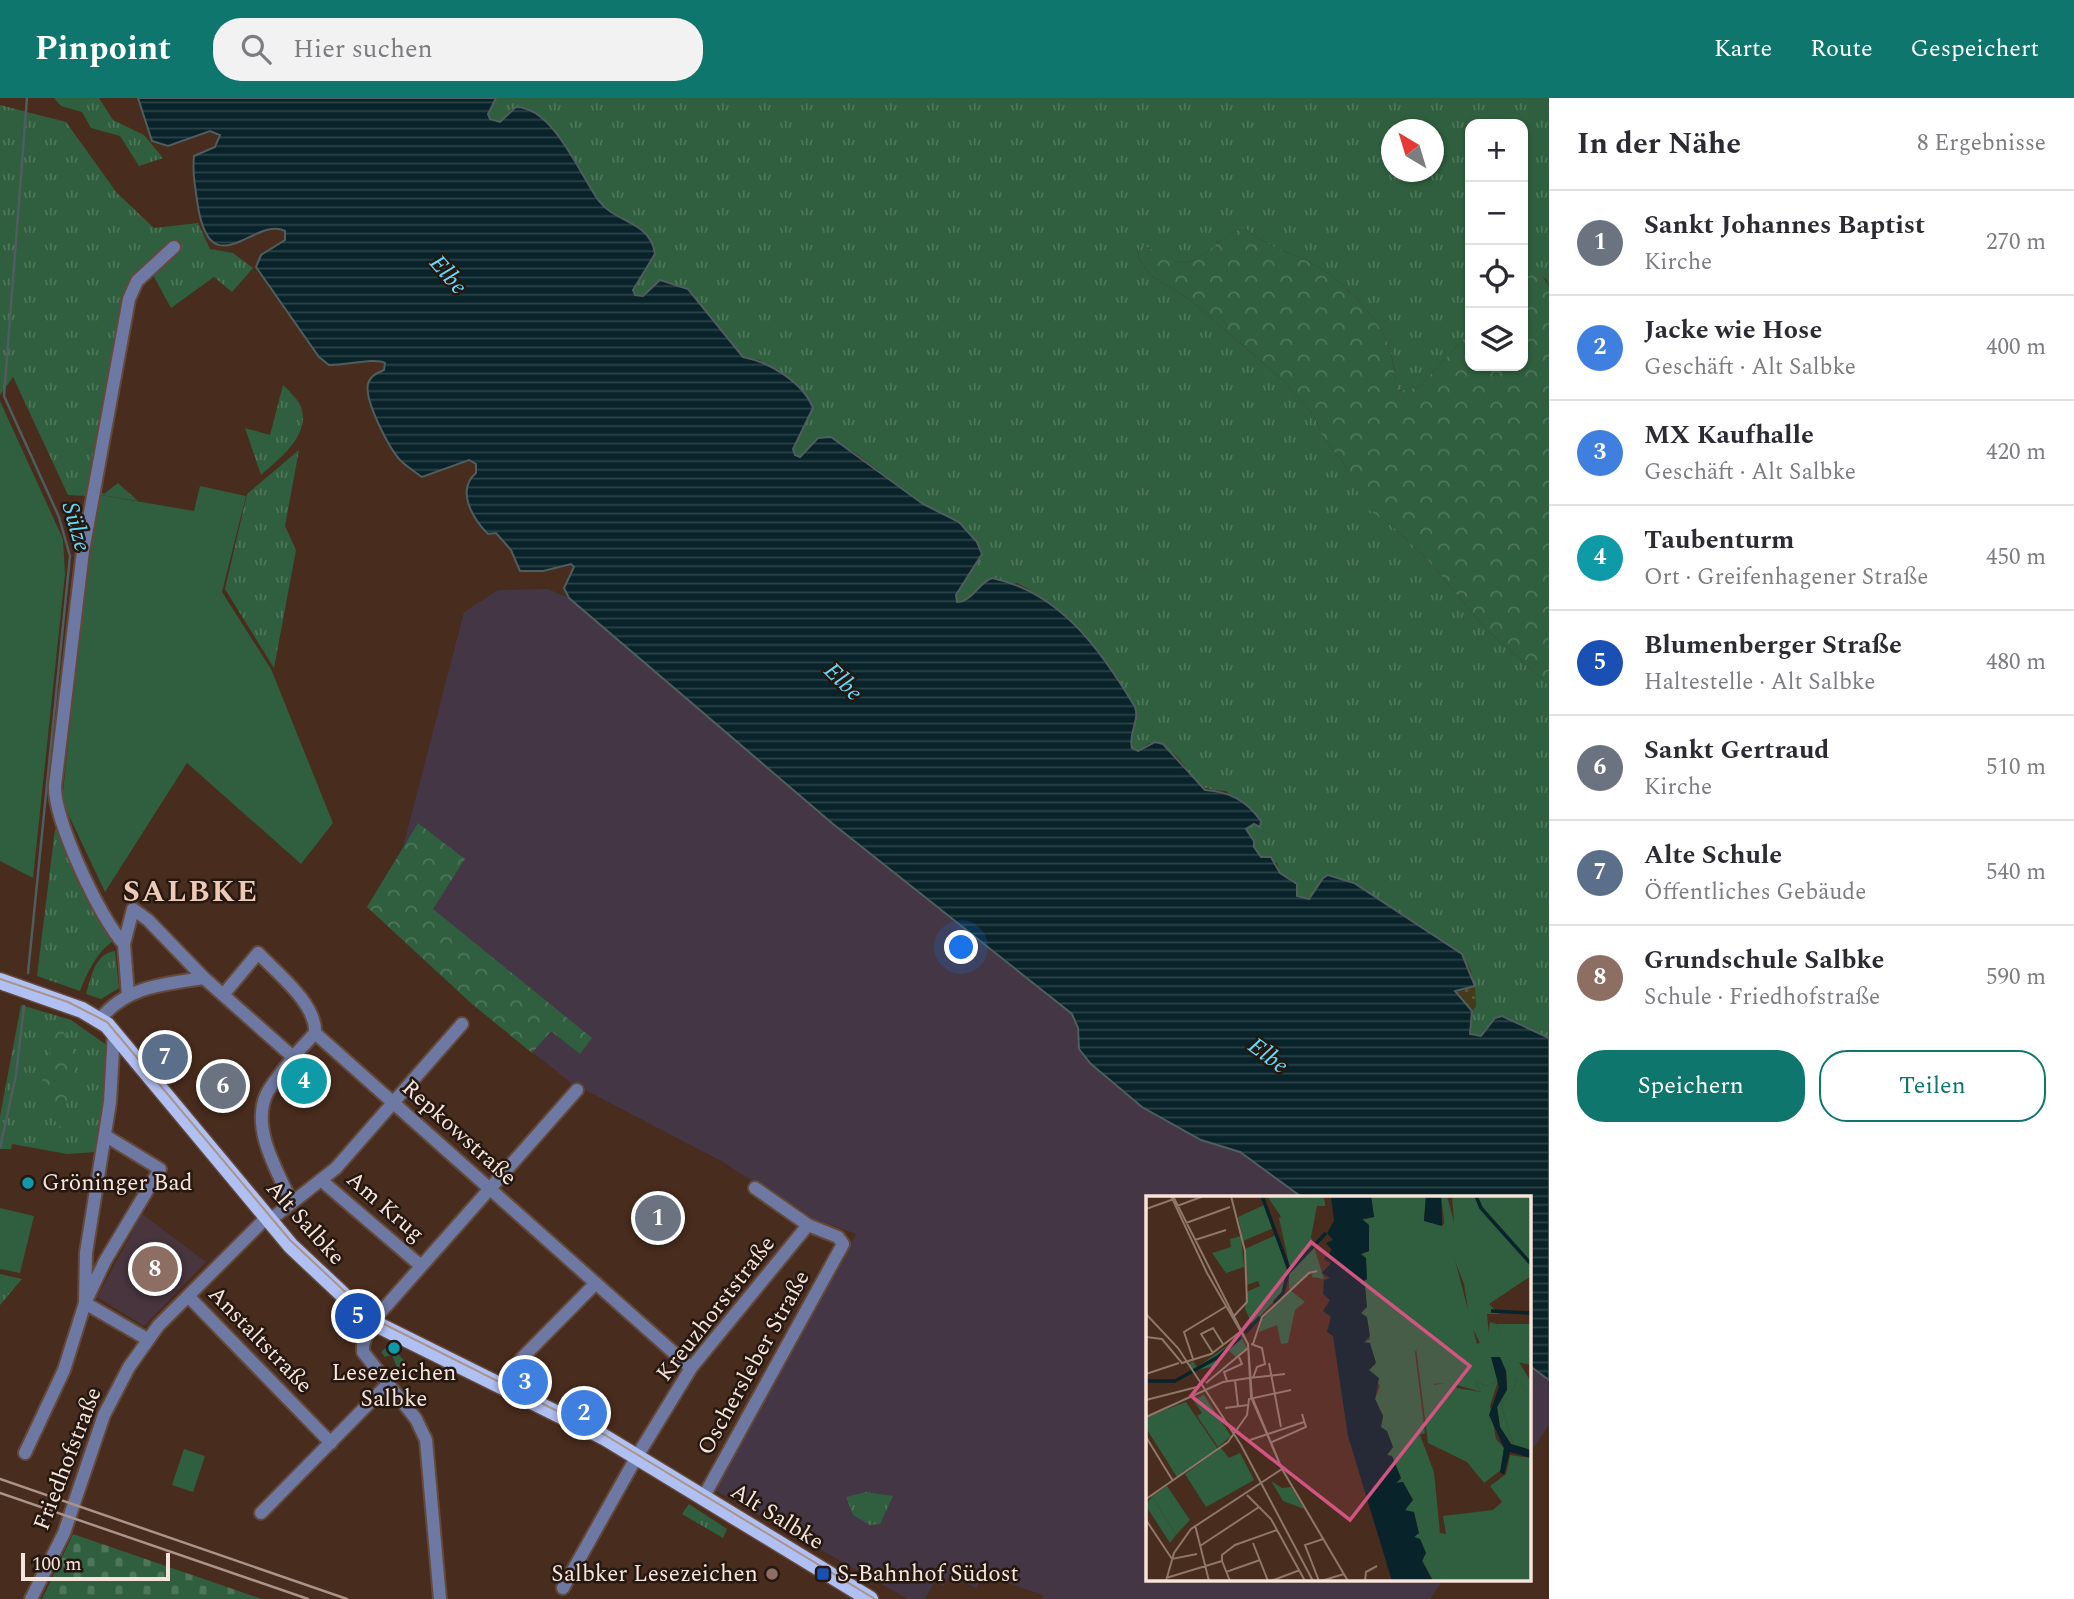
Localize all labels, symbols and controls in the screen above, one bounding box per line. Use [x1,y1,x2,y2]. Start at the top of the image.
search box [213,18,703,81]
text: Pinpoint [35,24,171,74]
text: Hier suchen [293,29,433,69]
icon: search [237,30,275,68]
text: Karte [1714,31,1772,67]
text: Route [1810,31,1873,67]
text: Gespeichert [1911,31,2039,67]
north arrow [1381,119,1444,182]
map controls [1465,119,1528,371]
button: + [1465,119,1528,182]
text: In der Nähe [1577,121,1741,167]
text: 8 Ergebnisse [1917,126,2046,161]
button: − [1465,182,1528,245]
text: Sankt Johannes Baptist [1644,205,1925,245]
text: 1 [1594,225,1606,260]
text: 270 m [1986,225,2046,260]
button: locate [1465,245,1528,308]
text: Kirche [1644,245,1712,280]
water label: Elbe [420,247,476,303]
button: layers [1465,308,1528,371]
text: Jacke wie Hose [1644,310,1822,350]
text: 2 [1594,330,1606,365]
text: 400 m [1986,330,2046,365]
text: Geschäft · Alt Salbke [1644,350,1856,385]
text: MX Kaufhalle [1644,415,1814,455]
text: 3 [1594,435,1606,470]
text: 420 m [1986,435,2046,470]
text: Geschäft · Alt Salbke [1644,455,1856,490]
water label: Sülze [52,498,100,556]
text: Taubenturm [1644,520,1795,560]
text: 4 [1594,540,1606,575]
text: 450 m [1986,540,2046,575]
text: Ort · Greifenhagener Straße [1644,560,1928,595]
text: Blumenberger Straße [1644,625,1902,665]
text: 5 [1594,645,1606,680]
text: 480 m [1986,645,2046,680]
water label: Elbe [815,654,871,710]
text: Haltestelle · Alt Salbke [1644,665,1875,700]
text: Sankt Gertraud [1644,730,1829,770]
text: 6 [1594,750,1606,785]
text: 510 m [1986,750,2046,785]
text: Kirche [1644,770,1712,805]
text: Alte Schule [1644,835,1782,875]
text: 7 [1594,855,1606,890]
text: 540 m [1986,855,2046,890]
district label: SALBKE [123,869,259,915]
text: Öffentliches Gebäude [1644,875,1866,910]
your location [944,930,978,964]
text: Grundschule Salbke [1644,940,1884,980]
text: 8 [1594,960,1606,995]
text: 590 m [1986,960,2046,995]
text: Schule · Friedhofstraße [1644,980,1880,1015]
water label: Elbe [1240,1029,1296,1083]
pin: 7 [142,1031,188,1083]
button: Speichern [1577,1050,1805,1122]
button: Teilen [1819,1050,2046,1122]
pin: 4 [281,1055,327,1107]
pin: 6 [200,1060,246,1112]
street label: Repkowstraße [393,1071,525,1195]
street label: Am Krug [338,1163,432,1251]
place label: Gröninger Bad [42,1166,193,1201]
street label: Alt Salbke [257,1172,353,1274]
marker: Gröninger Bad [20,1175,36,1191]
pin: 1 [635,1192,681,1244]
inset map [1146,1196,1532,1582]
street label: Kreuzhorststraße [648,1228,784,1390]
pin: 8 [132,1243,178,1295]
street label: Oschersleber Straße [689,1264,819,1462]
street label: Anstaltstraße [199,1278,321,1402]
pin: 5 [335,1290,381,1342]
marker: Lesezeichen Salbke [386,1340,402,1356]
place label: Lesezeichen Salbke [332,1356,456,1417]
pin: 3 [502,1356,548,1408]
street label: Friedhofstraße [25,1382,111,1536]
pin: 2 [561,1387,607,1439]
street label: Alt Salbke [723,1474,831,1560]
scale bar [21,1550,170,1582]
text: 100 m [32,1550,82,1579]
place label: Salbker Lesezeichen [551,1557,758,1592]
place label: S-Bahnhof Südost [837,1557,1019,1592]
marker: Salbker Lesezeichen [764,1566,780,1582]
marker: S-Bahnhof Südost [815,1566,831,1582]

